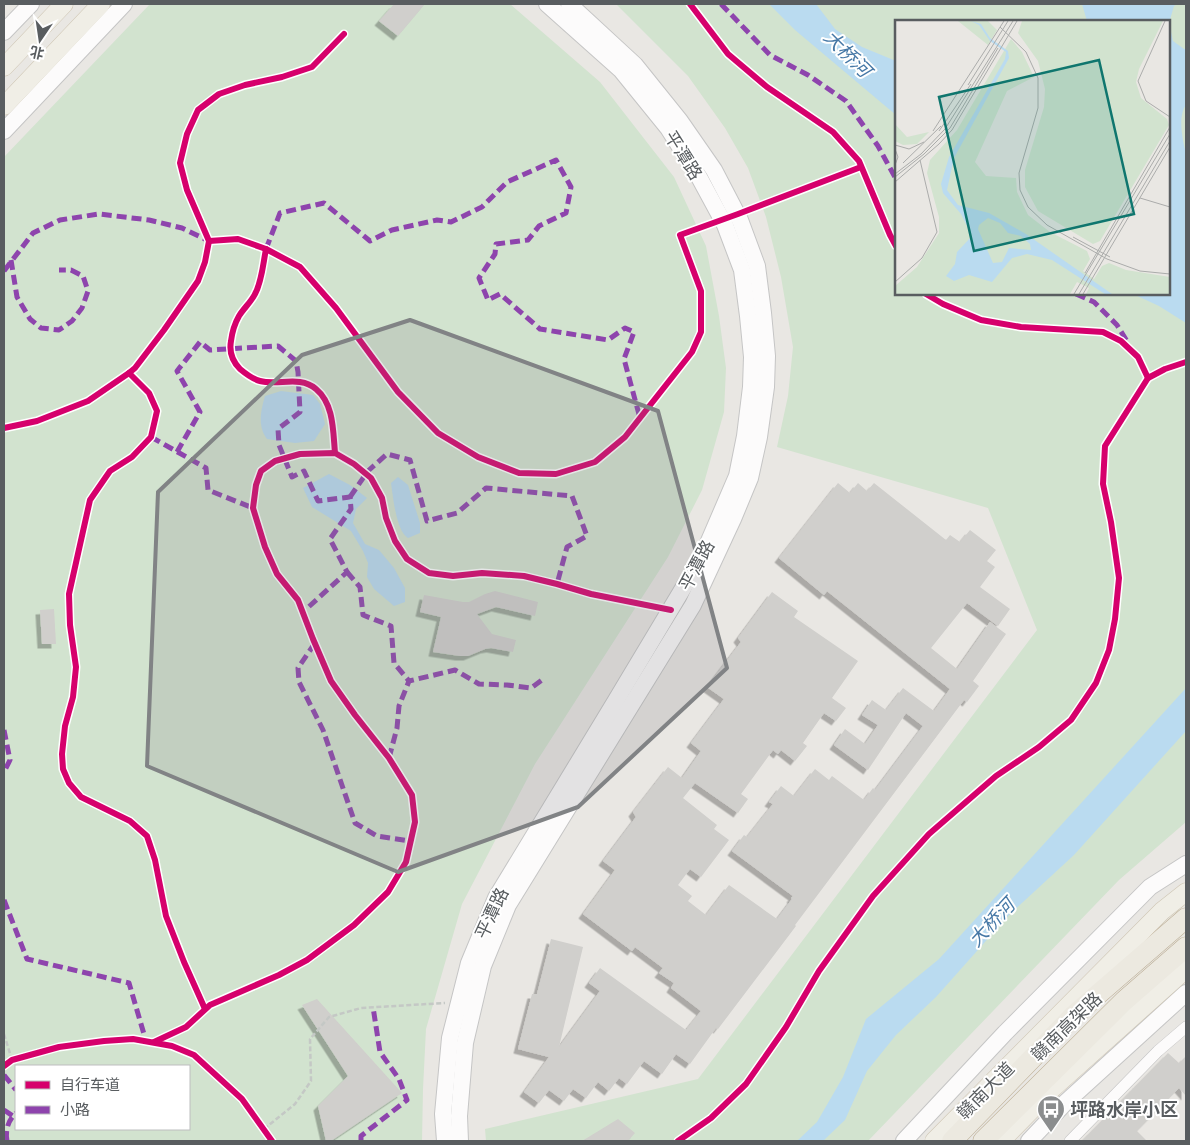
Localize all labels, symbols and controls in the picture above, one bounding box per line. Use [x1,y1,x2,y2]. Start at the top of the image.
north arrow [15,15,65,65]
inset map [895,20,1170,295]
water label: 大桥河 [820,25,879,84]
text: 北 [28,43,46,63]
street label: 平潭路 [660,126,708,184]
street label: 平潭路 [674,536,718,594]
street label: 平潭路 [470,884,512,942]
water label: 大桥河 [963,890,1022,951]
street label: 赣南高架路 [1026,987,1106,1065]
street label: 赣南大道 [952,1057,1018,1123]
legend [15,1065,190,1130]
text: 自行车道 [60,1075,120,1093]
bus stop icon: 坪路水岸小区 [1036,1094,1066,1133]
place label: 坪路水岸小区 [1070,1098,1178,1120]
text: 小路 [60,1100,90,1118]

